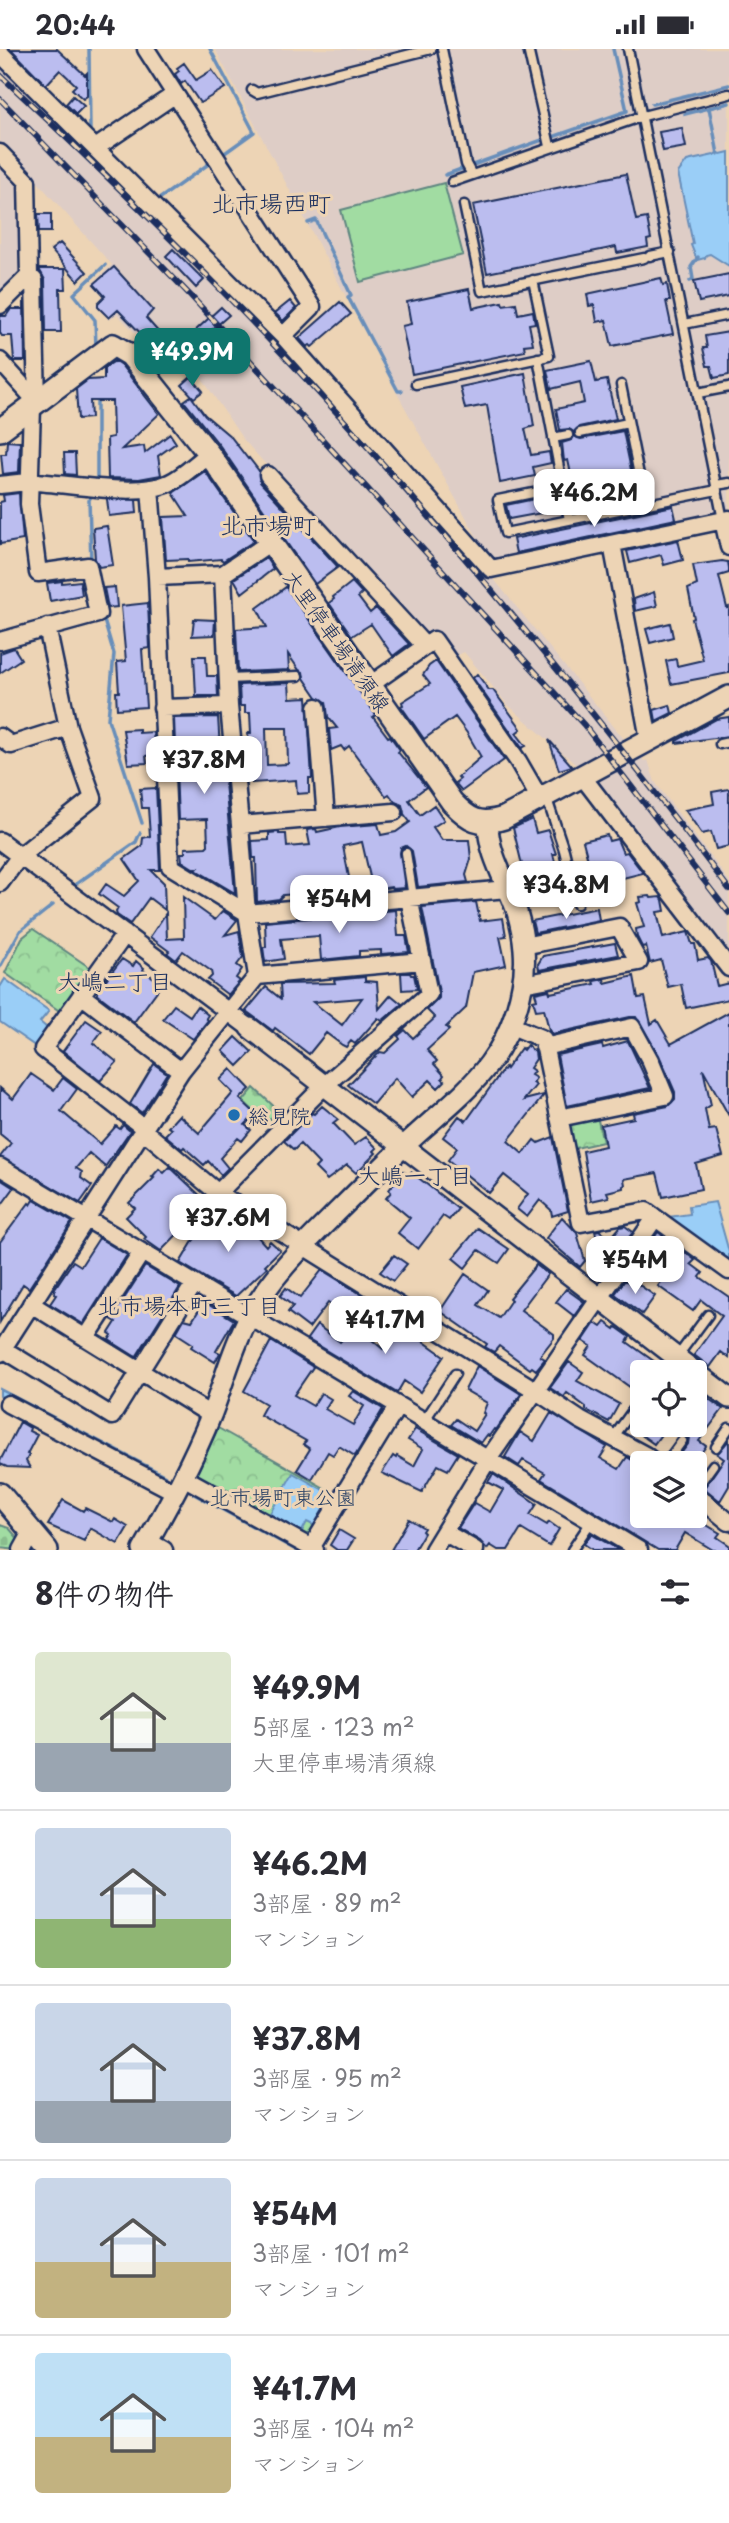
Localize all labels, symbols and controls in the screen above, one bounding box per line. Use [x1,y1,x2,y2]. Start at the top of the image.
text: 20:44 [35,5,115,44]
district label: 北市場西町 [211,184,331,220]
pin: ¥49.9M [135,329,249,388]
text: ¥49.9M [150,333,234,368]
pin: ¥46.2M [537,469,651,529]
text: ¥46.2M [550,474,638,509]
district label: 北市場町 [220,506,316,542]
street label: 大里停車場清須線 [277,562,399,718]
pin: ¥37.8M [147,737,261,796]
text: ¥37.8M [162,741,246,776]
pin: ¥34.8M [509,861,623,921]
text: ¥34.8M [523,866,609,901]
pin: ¥54M [298,875,380,935]
text: ¥54M [306,880,372,915]
district label: 大嶋二丁目 [58,963,173,998]
place label: 総見院 [248,1099,311,1131]
marker: 総見院 [226,1107,242,1123]
district label: 大嶋一丁目 [358,1157,473,1192]
pin: ¥37.6M [171,1195,285,1254]
text: ¥37.6M [185,1199,271,1234]
pin: ¥54M [594,1237,676,1296]
text: ¥54M [602,1241,668,1276]
district label: 北市場本町三丁目 [97,1287,281,1322]
pin: ¥41.7M [328,1297,442,1356]
text: ¥41.7M [345,1301,425,1336]
map controls [630,1360,707,1528]
button: locate [630,1360,707,1437]
button: layers [630,1451,707,1528]
park label: 北市場町東公園 [210,1480,357,1512]
text: 8件の物件 [35,1570,174,1615]
icon: filters [656,1573,694,1611]
text: ¥49.9M [252,1664,361,1709]
icon: home [91,1680,175,1764]
text: 5部屋 · 123 m² [252,1709,415,1744]
text: 大里停車場清須線 [252,1744,436,1779]
text: ¥46.2M [252,1840,368,1885]
icon: home [91,1856,175,1940]
text: 3部屋 · 89 m² [252,1885,402,1920]
text: マンション [252,1920,366,1955]
text: ¥37.8M [252,2015,361,2060]
icon: home [91,2031,175,2115]
text: 3部屋 · 95 m² [252,2060,402,2095]
text: マンション [252,2095,366,2130]
text: ¥54M [252,2190,338,2235]
icon: home [91,2206,175,2290]
text: 3部屋 · 101 m² [252,2235,410,2270]
text: マンション [252,2270,366,2305]
text: ¥41.7M [252,2365,357,2410]
icon: home [91,2381,175,2465]
text: 3部屋 · 104 m² [252,2410,415,2445]
text: マンション [252,2445,366,2480]

